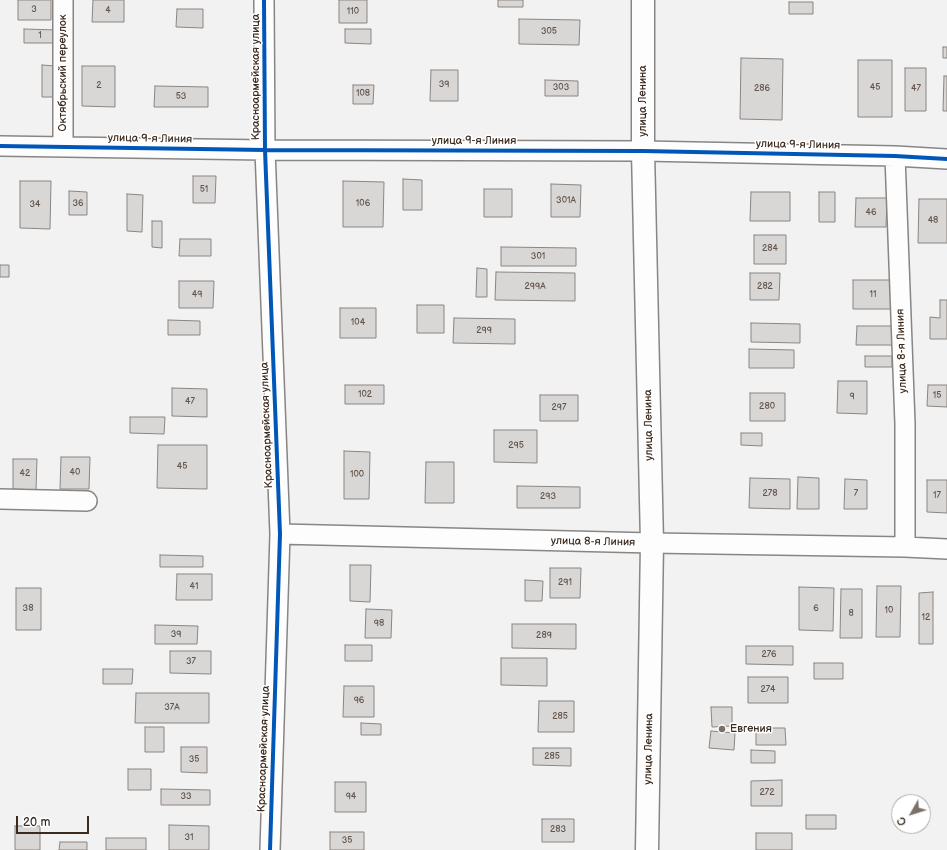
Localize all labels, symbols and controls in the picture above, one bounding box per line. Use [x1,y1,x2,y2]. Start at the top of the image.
house number: 3 [31,5,37,15]
house number: 4 [105,6,111,16]
house number: 110 [347,7,359,17]
street label: Октябрьский переулок [56,14,70,132]
street label: Красноармейская улица [249,14,263,140]
house number: 305 [541,27,557,37]
house number: 1 [38,31,42,41]
street label: улица Ленина [636,65,650,137]
house number: 39 [439,80,449,90]
house number: 2 [96,81,102,91]
house number: 303 [553,83,569,93]
house number: 45 [870,83,880,93]
house number: 286 [754,84,770,94]
house number: 47 [911,84,921,94]
house number: 108 [356,89,370,99]
house number: 53 [176,92,186,102]
street label: улица 9-я Линия [108,132,192,146]
street label: улица 9-я Линия [432,134,516,148]
street label: улица 9-я Линия [756,138,840,152]
house number: 51 [200,185,208,195]
house number: 301А [556,196,576,206]
house number: 36 [72,199,84,209]
house number: 106 [356,199,370,209]
house number: 34 [29,200,41,210]
house number: 46 [866,208,876,218]
house number: 48 [928,216,938,226]
house number: 284 [762,244,778,254]
house number: 301 [531,252,545,262]
house number: 299А [524,282,546,292]
house number: 282 [757,282,773,292]
house number: 49 [192,290,202,300]
house number: 11 [870,290,876,300]
street label: улица 8-я Линия [894,309,910,393]
house number: 104 [351,318,365,328]
house number: 299 [476,326,492,336]
street label: Красноармейская улица [258,362,276,488]
street label: улица Ленина [642,389,656,461]
house number: 102 [358,390,372,400]
house number: 15 [933,391,941,401]
house number: 9 [849,392,855,402]
house number: 47 [185,397,195,407]
house number: 280 [759,402,775,412]
house number: 297 [552,403,566,413]
house number: 295 [508,441,524,451]
house number: 45 [177,462,187,472]
house number: 40 [70,468,80,478]
house number: 42 [20,469,30,479]
house number: 100 [350,470,364,480]
house number: 278 [763,489,777,499]
house number: 7 [854,489,858,499]
house number: 17 [933,491,941,501]
house number: 293 [540,492,556,502]
street label: улица 8-я Линия [551,535,635,549]
house number: 291 [558,578,572,588]
house number: 41 [190,582,198,592]
house number: 38 [23,604,33,614]
house number: 6 [813,604,819,614]
house number: 10 [885,606,893,616]
house number: 8 [848,609,854,619]
house number: 12 [922,613,930,623]
house number: 98 [374,619,384,629]
house number: 39 [171,630,181,640]
house number: 289 [536,631,552,641]
house number: 276 [761,650,777,660]
house number: 37 [186,657,196,667]
house number: 274 [760,685,776,695]
street label: Красноармейская улица [255,686,273,812]
house number: 96 [354,696,364,706]
house number: 37А [164,703,180,713]
house number: 285 [552,712,568,722]
street label: улица Ленина [642,713,656,785]
place label: Евгения [730,722,772,736]
marker: Евгения [717,724,727,734]
house number: 285 [544,752,560,762]
house number: 35 [189,755,199,765]
house number: 272 [759,788,775,798]
house number: 33 [180,792,192,802]
house number: 94 [346,792,356,802]
north arrow [891,794,931,834]
scale bar [18,808,91,834]
text: С [895,814,910,828]
text: 20 m [23,815,50,830]
house number: 283 [550,825,566,835]
house number: 31 [184,833,194,843]
house number: 35 [342,836,352,846]

